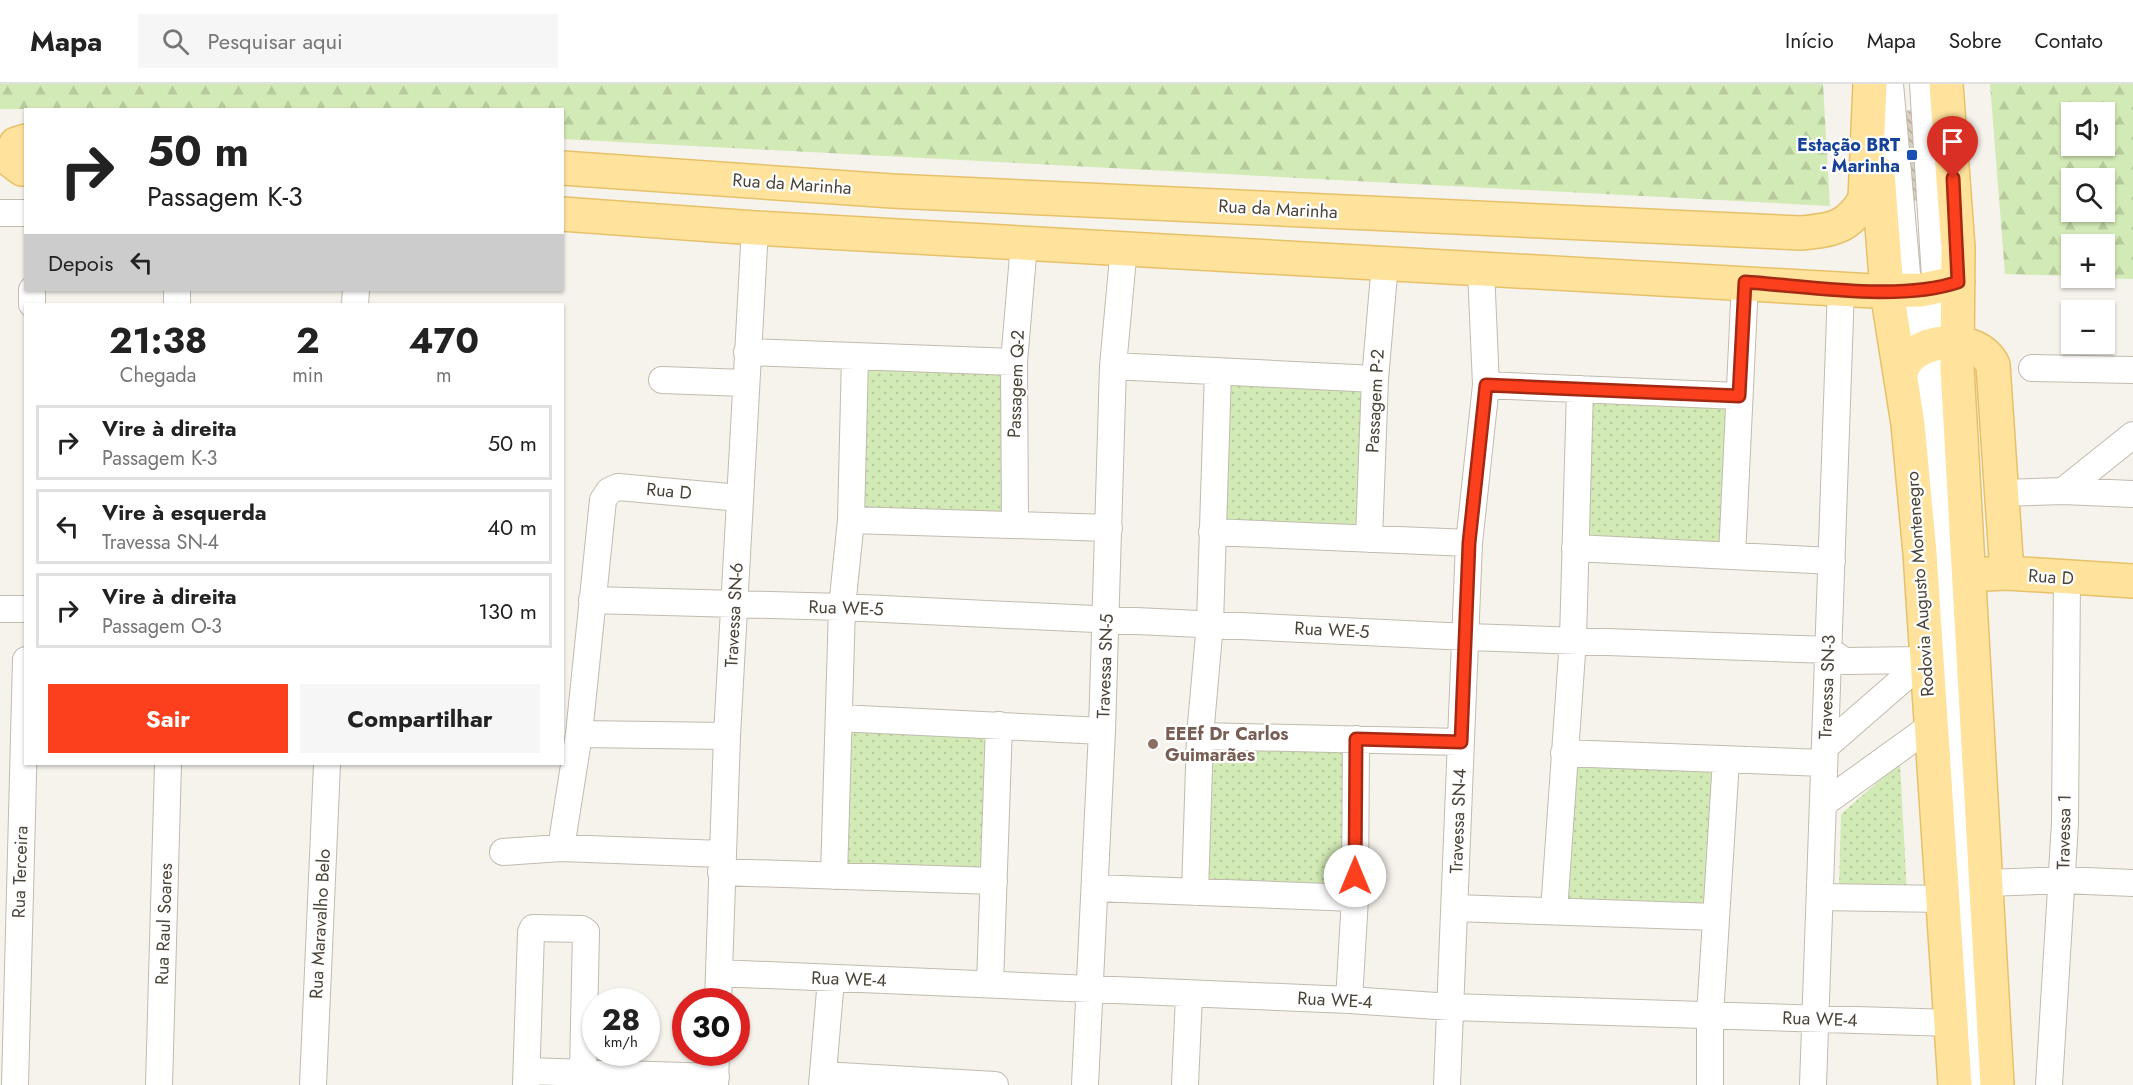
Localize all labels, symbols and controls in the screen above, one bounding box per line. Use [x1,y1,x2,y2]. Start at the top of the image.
search box [138,14,558,68]
text: Mapa [30,21,102,62]
icon: search [159,25,192,58]
text: Pesquisar aqui [207,25,343,57]
text: Início [1785,26,1834,56]
text: Mapa [1867,26,1916,56]
text: Sobre [1949,26,2001,56]
text: Contato [2034,26,2103,56]
map controls [2061,102,2115,354]
button: sound [2061,102,2115,156]
pin [1927,116,1978,178]
text: 50 m [147,121,249,182]
icon: arrive [1936,125,1969,158]
icon: right [48,132,126,210]
place label: Estação BRT - Marinha [1797,132,1901,179]
marker: Estação BRT - Marinha [1905,148,1919,162]
street label: Rua da Marinha [731,167,853,201]
button: search [2061,168,2115,222]
text: Passagem K-3 [147,177,303,216]
street label: Rua da Marinha [1218,193,1338,225]
button: + [2061,234,2115,288]
icon: left [125,246,158,279]
text: Depois [48,247,113,279]
button: − [2061,300,2115,354]
text: 21:38 [109,314,207,366]
text: 2 [296,314,320,366]
text: 470 [408,314,479,366]
street label: Passagem Q-2 [1001,329,1031,439]
street label: Passagem P-2 [1359,348,1391,454]
text: Chegada [120,361,196,390]
text: min [292,361,324,390]
text: m [436,361,452,390]
text: Vire à direita [102,412,237,444]
icon: right [51,426,84,459]
text: 50 m [488,427,537,459]
text: Passagem K-3 [102,444,217,473]
street label: Rodovia Augusto Montenegro [1899,470,1941,698]
street label: Rua D [645,476,693,506]
text: Vire à esquerda [102,496,267,528]
icon: left [51,510,84,543]
text: 40 m [487,511,537,543]
text: Travessa SN-4 [102,528,219,557]
street label: Travessa SN-6 [718,562,750,668]
street label: Rua D [2027,562,2075,592]
text: Vire à direita [102,580,237,612]
icon: right [51,594,84,627]
street label: Rua WE-5 [808,594,884,622]
text: 130 m [478,595,537,627]
text: Passagem O-3 [102,612,222,641]
street label: Travessa SN-5 [1090,613,1120,719]
street label: Rua WE-5 [1294,615,1370,645]
street label: Travessa SN-3 [1812,634,1842,740]
button: Sair [48,684,288,753]
button: Compartilhar [300,684,540,753]
place label: EEEf Dr Carlos Guimarães [1165,721,1289,768]
marker: EEEf Dr Carlos Guimarães [1146,737,1160,751]
street label: Travessa SN-4 [1443,768,1473,874]
street label: Travessa 1 [2050,794,2078,870]
street label: Rua Terceira [5,825,35,919]
position arrow [1323,844,1387,908]
street label: Rua Maravalho Belo [303,848,337,1000]
street label: Rua Raul Soares [149,863,179,985]
street label: Rua WE-4 [811,965,887,993]
street label: Rua WE-4 [1297,985,1373,1015]
speed limit sign: 30 [672,988,750,1066]
text: 28 [602,998,640,1041]
street label: Rua WE-4 [1782,1005,1858,1033]
text: km/h [604,1031,638,1053]

